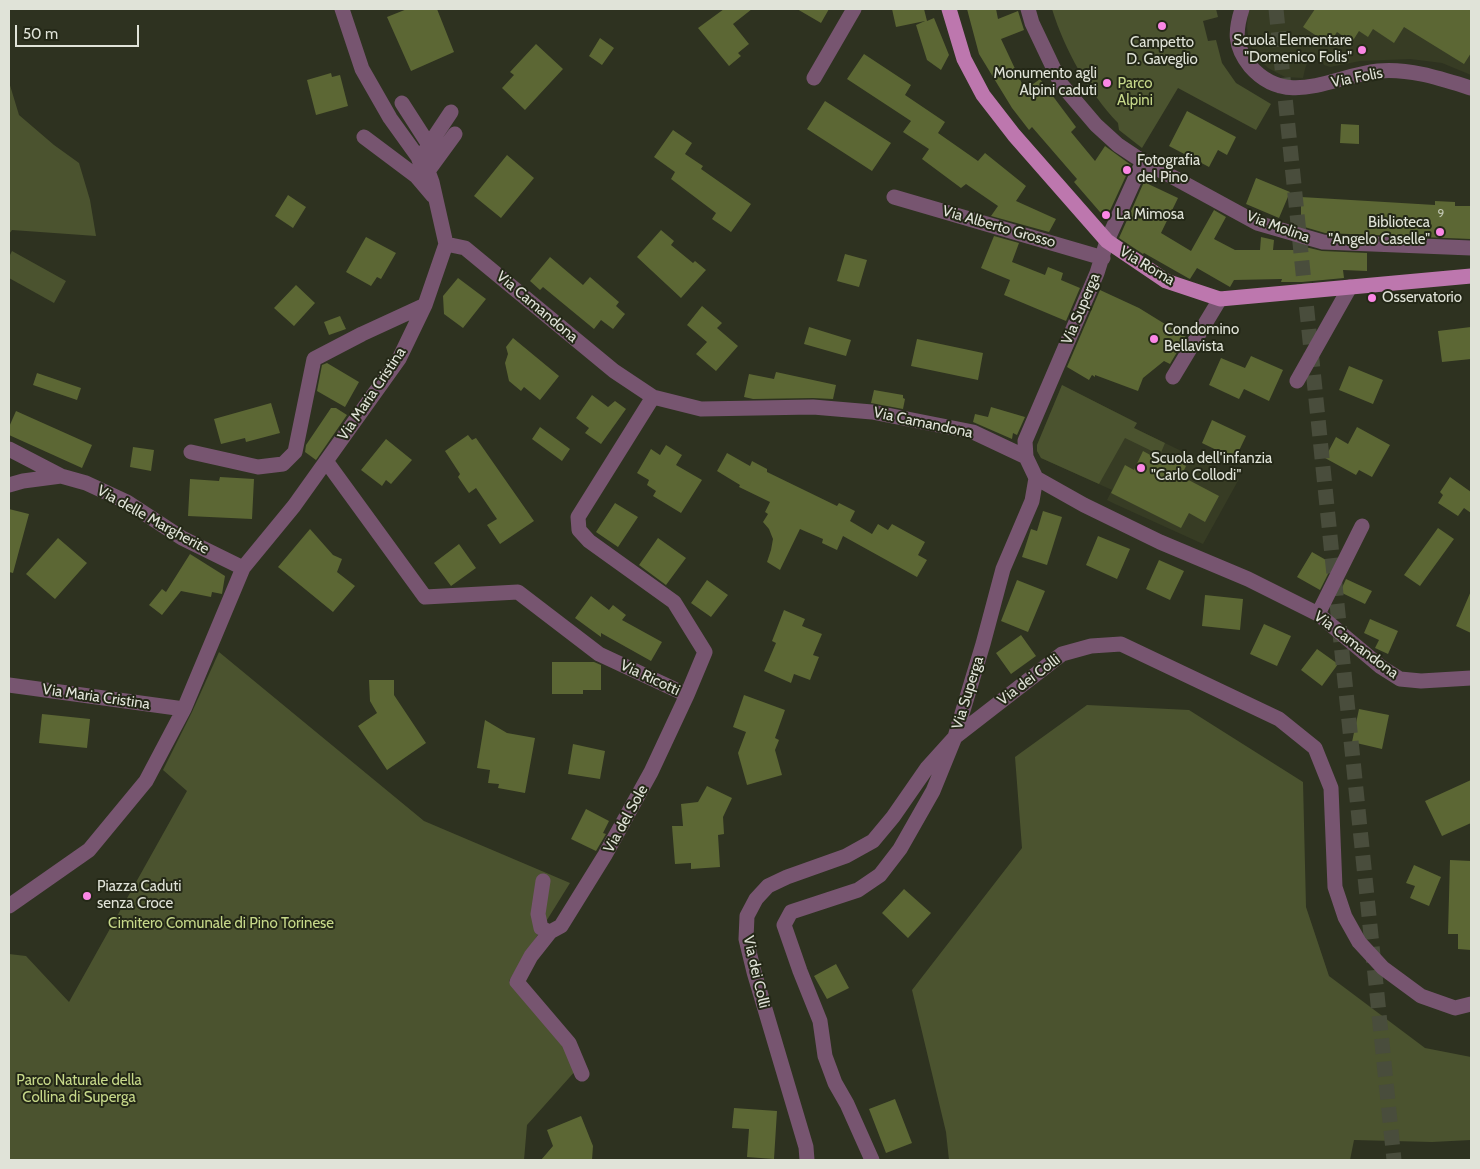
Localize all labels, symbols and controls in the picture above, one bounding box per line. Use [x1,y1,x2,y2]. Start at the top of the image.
scale bar [18,15,141,47]
marker: Campetto D. Gaveglio [1156,20,1168,32]
text: 50 m [23,25,58,43]
place label: Scuola Elementare "Domenico Folis" [1233,32,1352,67]
place label: Campetto D. Gaveglio [1126,34,1198,69]
marker: Scuola Elementare "Domenico Folis" [1356,44,1368,56]
street label: Via Folis [1330,64,1384,92]
place label: Monumento agli Alpini caduti [993,65,1097,100]
park label: Parco Alpini [1117,75,1153,110]
marker: Monumento agli Alpini caduti [1101,77,1113,89]
place label: Fotografia del Pino [1137,152,1200,187]
marker: Fotografia del Pino [1121,164,1133,176]
street label: Via Alberto Grosso [940,202,1058,252]
place label: La Mimosa [1116,206,1184,224]
house number: 9 [1438,206,1444,220]
street label: Via Molina [1244,207,1312,247]
marker: La Mimosa [1100,209,1112,221]
place label: Biblioteca "Angelo Caselle" [1328,214,1430,249]
marker: Biblioteca "Angelo Caselle" [1434,226,1446,238]
street label: Via Roma [1116,243,1178,289]
street label: Via Camandona [493,268,581,346]
street label: Via Superga [1058,271,1104,347]
place label: Osservatorio [1382,289,1462,307]
marker: Osservatorio [1366,292,1378,304]
place label: Condomino Bellavista [1164,321,1239,356]
marker: Condomino Bellavista [1148,333,1160,345]
street label: Via Maria Cristina [334,344,410,444]
street label: Via Camandona [872,404,974,442]
place label: Scuola dell'infanzia "Carlo Collodi" [1151,450,1272,485]
marker: Scuola dell'infanzia "Carlo Collodi" [1135,462,1147,474]
street label: Via delle Margherite [94,482,212,558]
street label: Via Camandona [1310,607,1402,683]
street label: Via dei Colli [994,651,1064,709]
street label: Via Superga [948,654,988,732]
street label: Via Ricotti [617,656,683,700]
street label: Via Maria Cristina [41,681,151,713]
street label: Via del Sole [600,782,652,856]
place label: Piazza Caduti senza Croce [97,878,181,913]
marker: Piazza Caduti senza Croce [81,890,93,902]
park label: Cimitero Comunale di Pino Torinese [108,915,334,933]
street label: Via dei Colli [739,934,773,1010]
park label: Parco Naturale della Collina di Superga [16,1072,142,1107]

